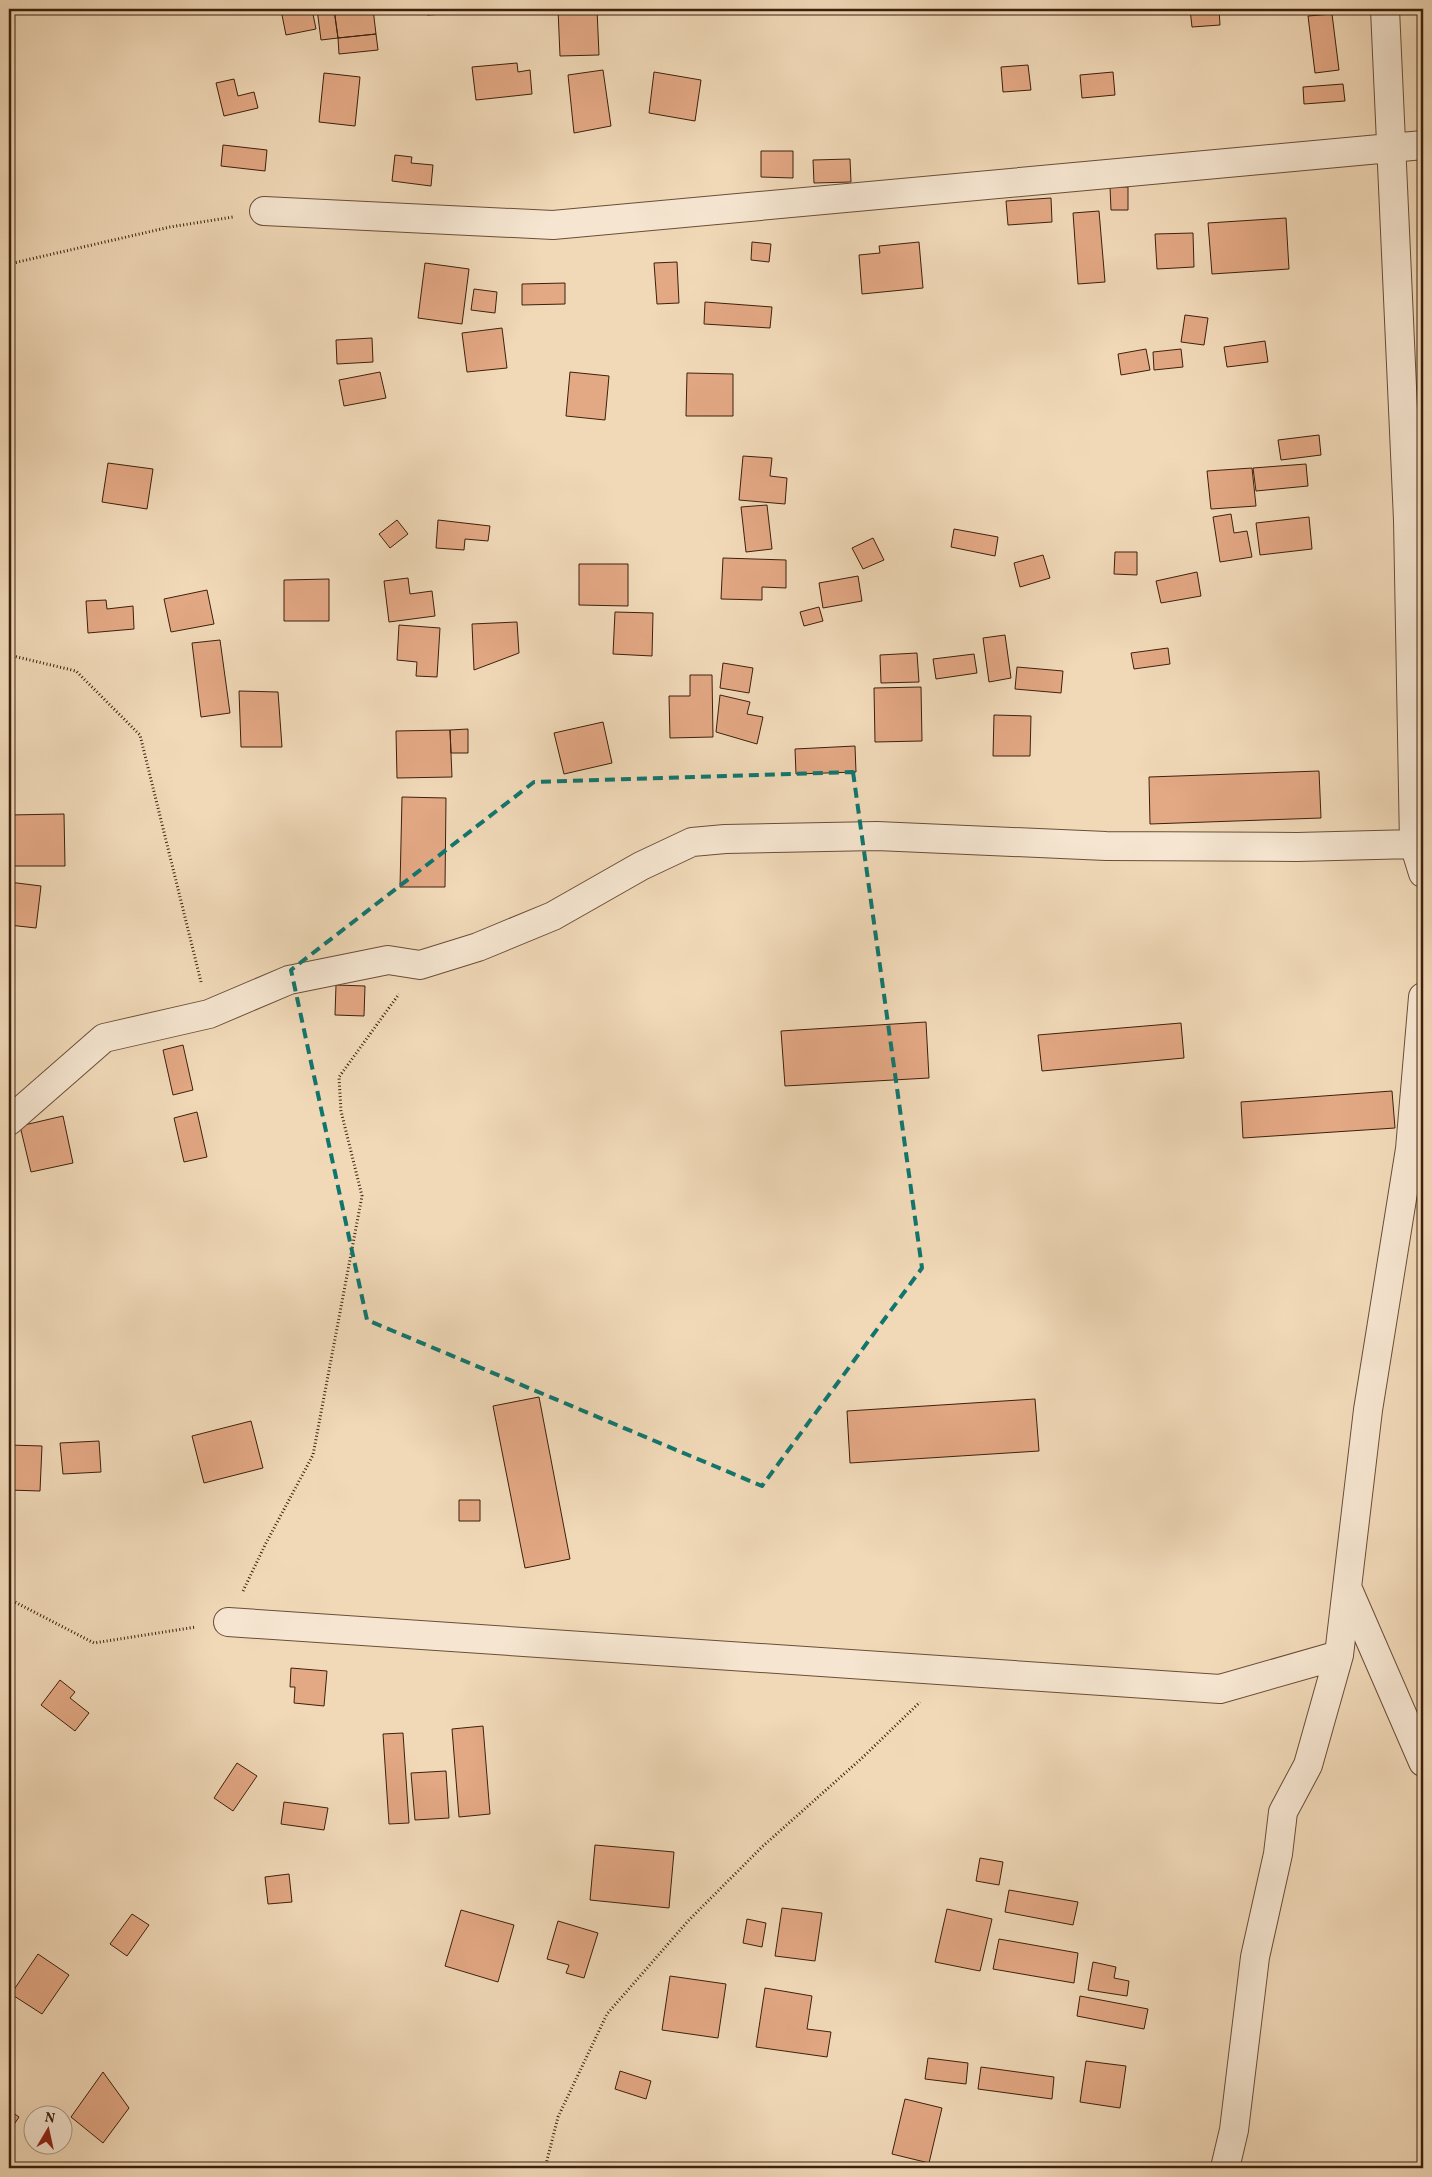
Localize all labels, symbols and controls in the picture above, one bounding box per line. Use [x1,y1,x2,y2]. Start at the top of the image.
north arrow [22,2104,72,2154]
text: N [43,2108,56,2129]

